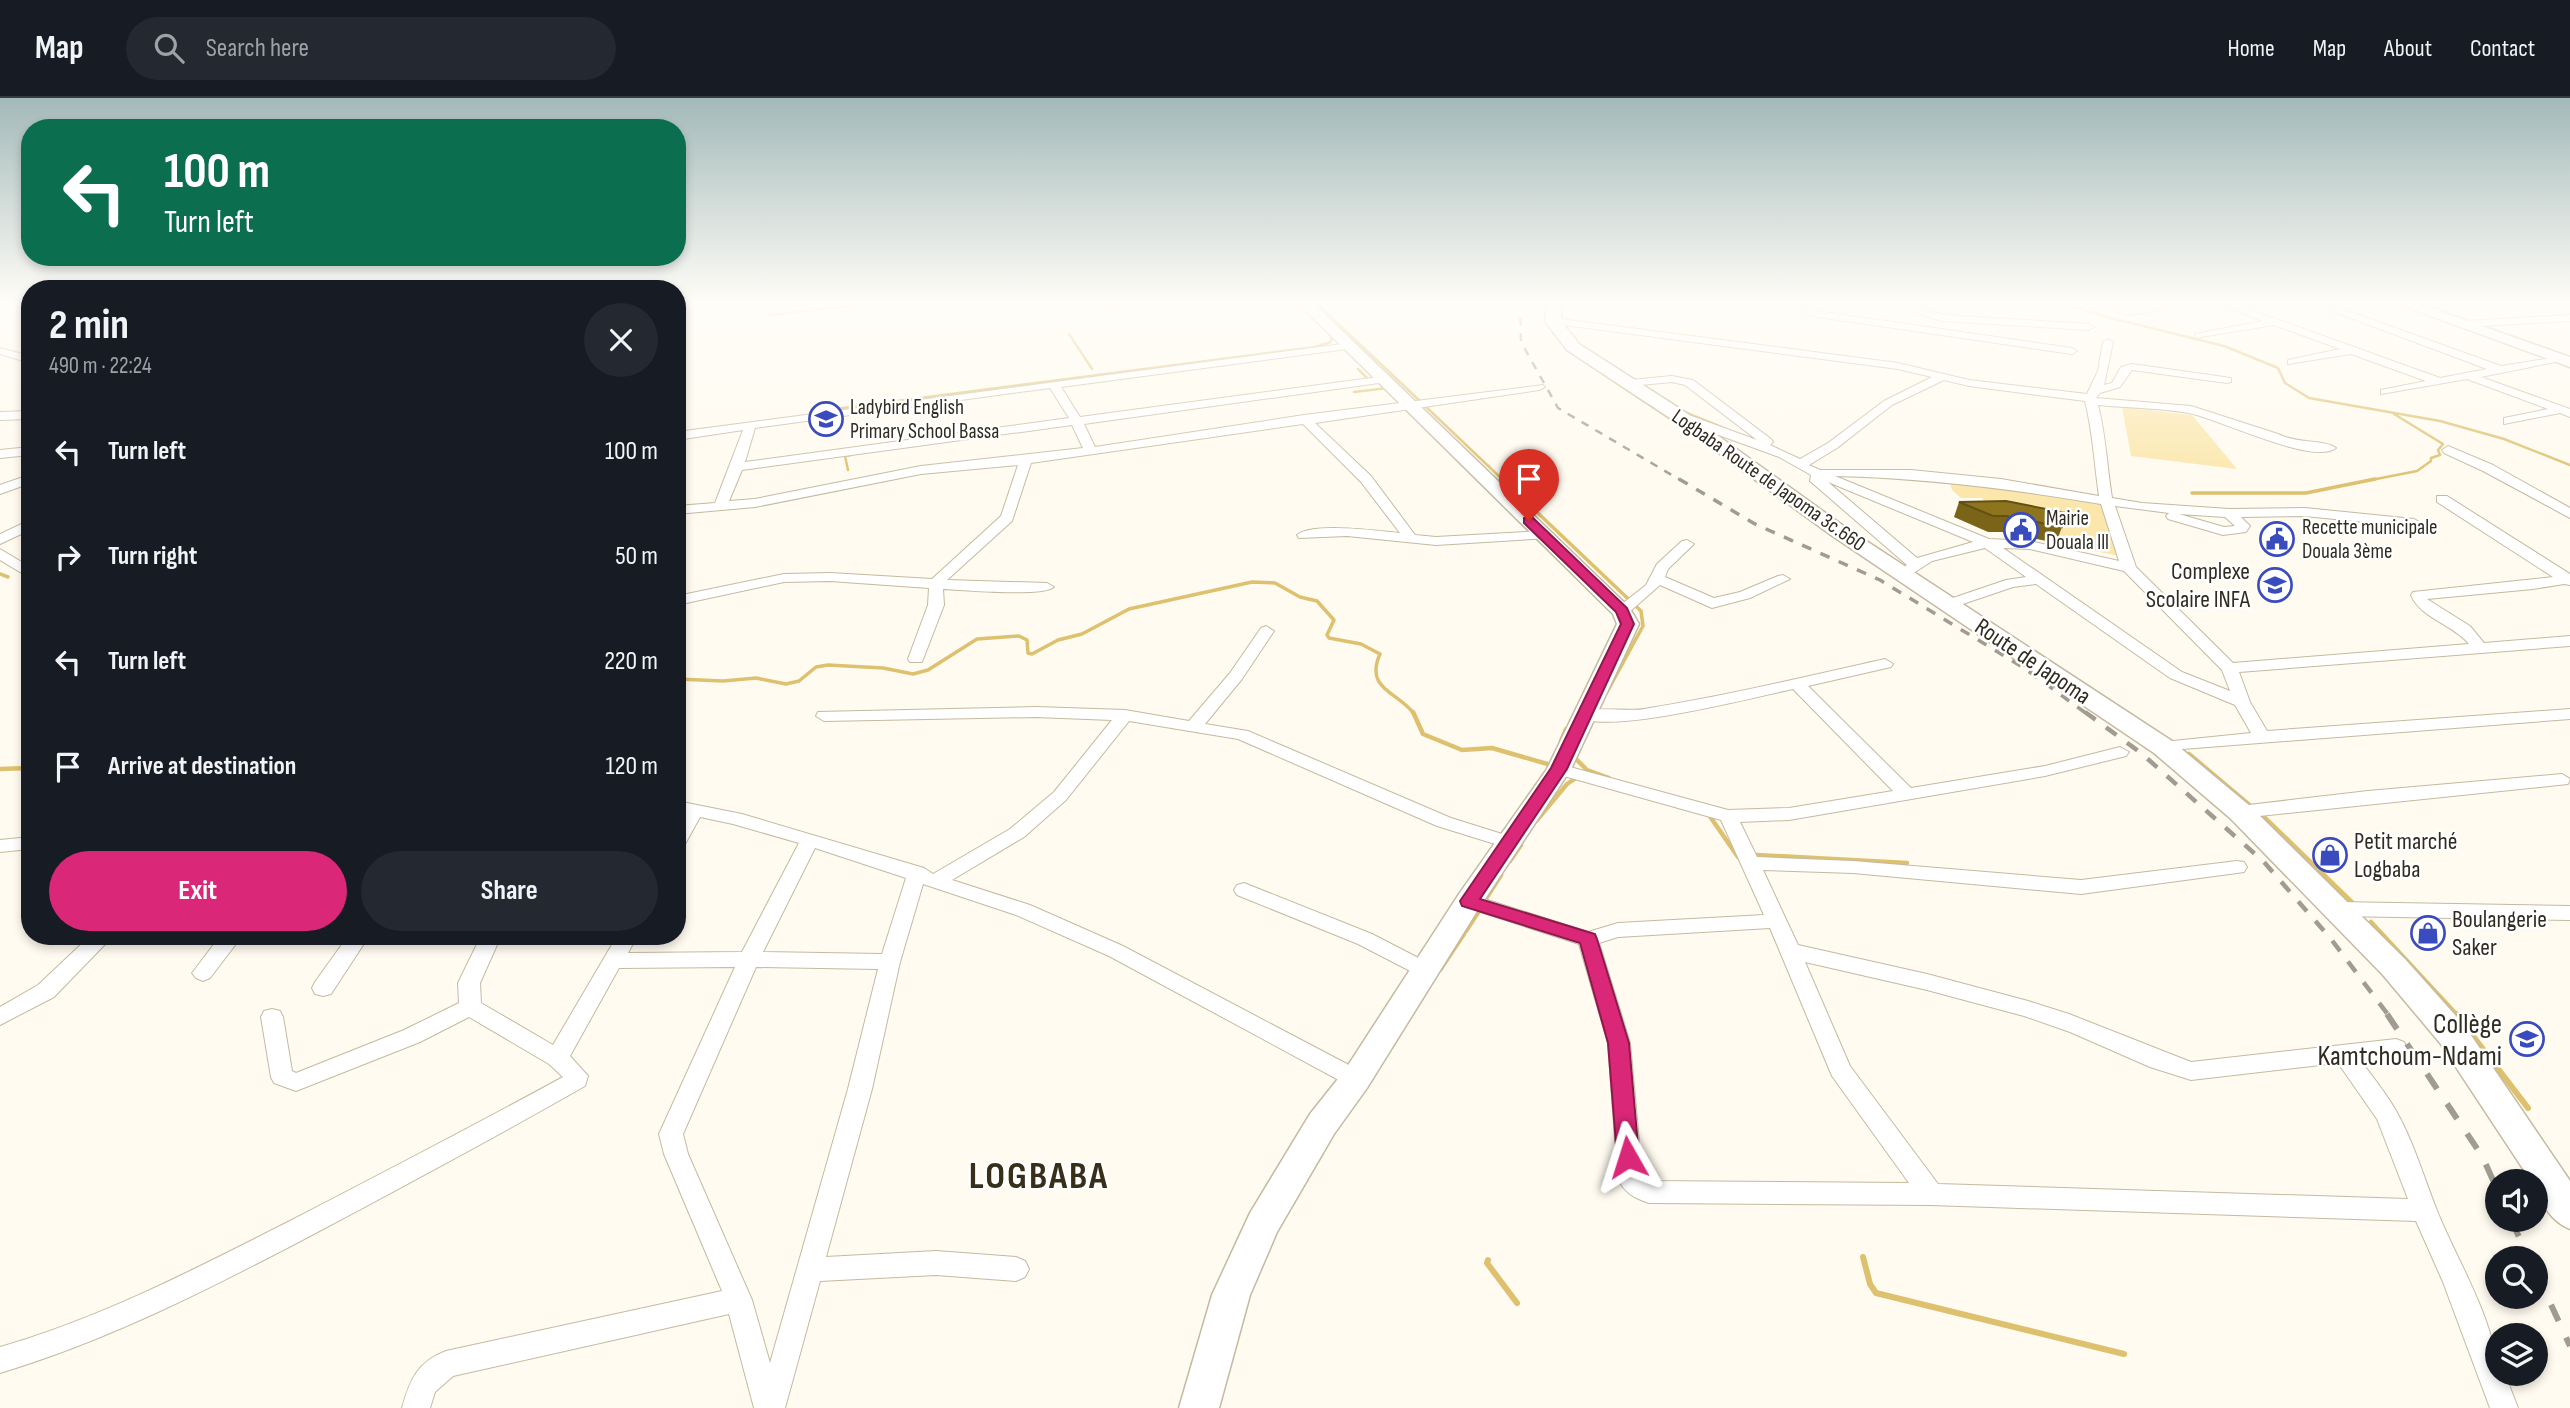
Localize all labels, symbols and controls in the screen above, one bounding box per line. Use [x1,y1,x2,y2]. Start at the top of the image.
search box [126,17,616,80]
text: Map [35,28,84,68]
icon: search [150,29,188,67]
text: Search here [206,33,309,64]
text: Home [2227,34,2275,63]
text: Map [2313,34,2346,63]
text: About [2384,34,2432,63]
text: Contact [2470,34,2535,63]
text: 100 m [164,143,270,202]
icon: left [49,147,140,238]
text: Turn left [164,203,254,242]
text: 2 min [49,300,129,351]
button: close [584,303,658,377]
text: 490 m · 22:24 [49,352,152,380]
place label: Ladybird English Primary School Bassa [850,395,999,444]
school or university icon: Ladybird English Primary School Bassa [807,400,845,438]
street label: Logbaba Route de Japoma 3c.660 [1667,404,1870,557]
icon: left [49,433,87,471]
text: Turn left [108,436,186,467]
text: 100 m [605,436,658,467]
pin [1499,449,1559,521]
icon: arrive [1510,460,1548,498]
place label: Mairie Douala lll [2046,506,2109,555]
public building icon: Mairie Douala lll [2002,511,2040,549]
place label: Recette municipale Douala 3ème [2302,515,2438,564]
public building icon: Recette municipale Douala 3ème [2258,520,2296,558]
icon: right [49,538,87,576]
text: Turn right [108,541,197,572]
text: 50 m [615,541,658,572]
place label: Complexe Scolaire INFA [2146,557,2251,614]
school or university icon: Complexe Scolaire INFA [2256,566,2294,604]
street label: Route de Japoma [1969,612,2096,711]
icon: left [49,643,87,681]
text: Turn left [108,646,186,677]
text: 220 m [604,646,658,677]
icon: arrive [49,748,87,786]
text: Arrive at destination [108,751,296,782]
text: 120 m [605,751,658,782]
place label: Petit marché Logbaba [2354,827,2457,884]
shop icon: Petit marché Logbaba [2311,836,2349,874]
button: Exit [49,851,347,931]
button: Share [361,851,658,931]
place label: Boulangerie Saker [2452,905,2547,962]
shop icon: Boulangerie Saker [2409,914,2447,952]
place label: Collège Kamtchoum-Ndami [2318,1008,2502,1073]
school or university icon: Collège Kamtchoum-Ndami [2508,1020,2546,1058]
position arrow [1591,1120,1665,1194]
district label: LOGBABA [969,1154,1109,1199]
map controls [2485,1169,2548,1386]
button: sound [2485,1169,2548,1232]
button: search [2485,1246,2548,1309]
button: layers [2485,1323,2548,1386]

